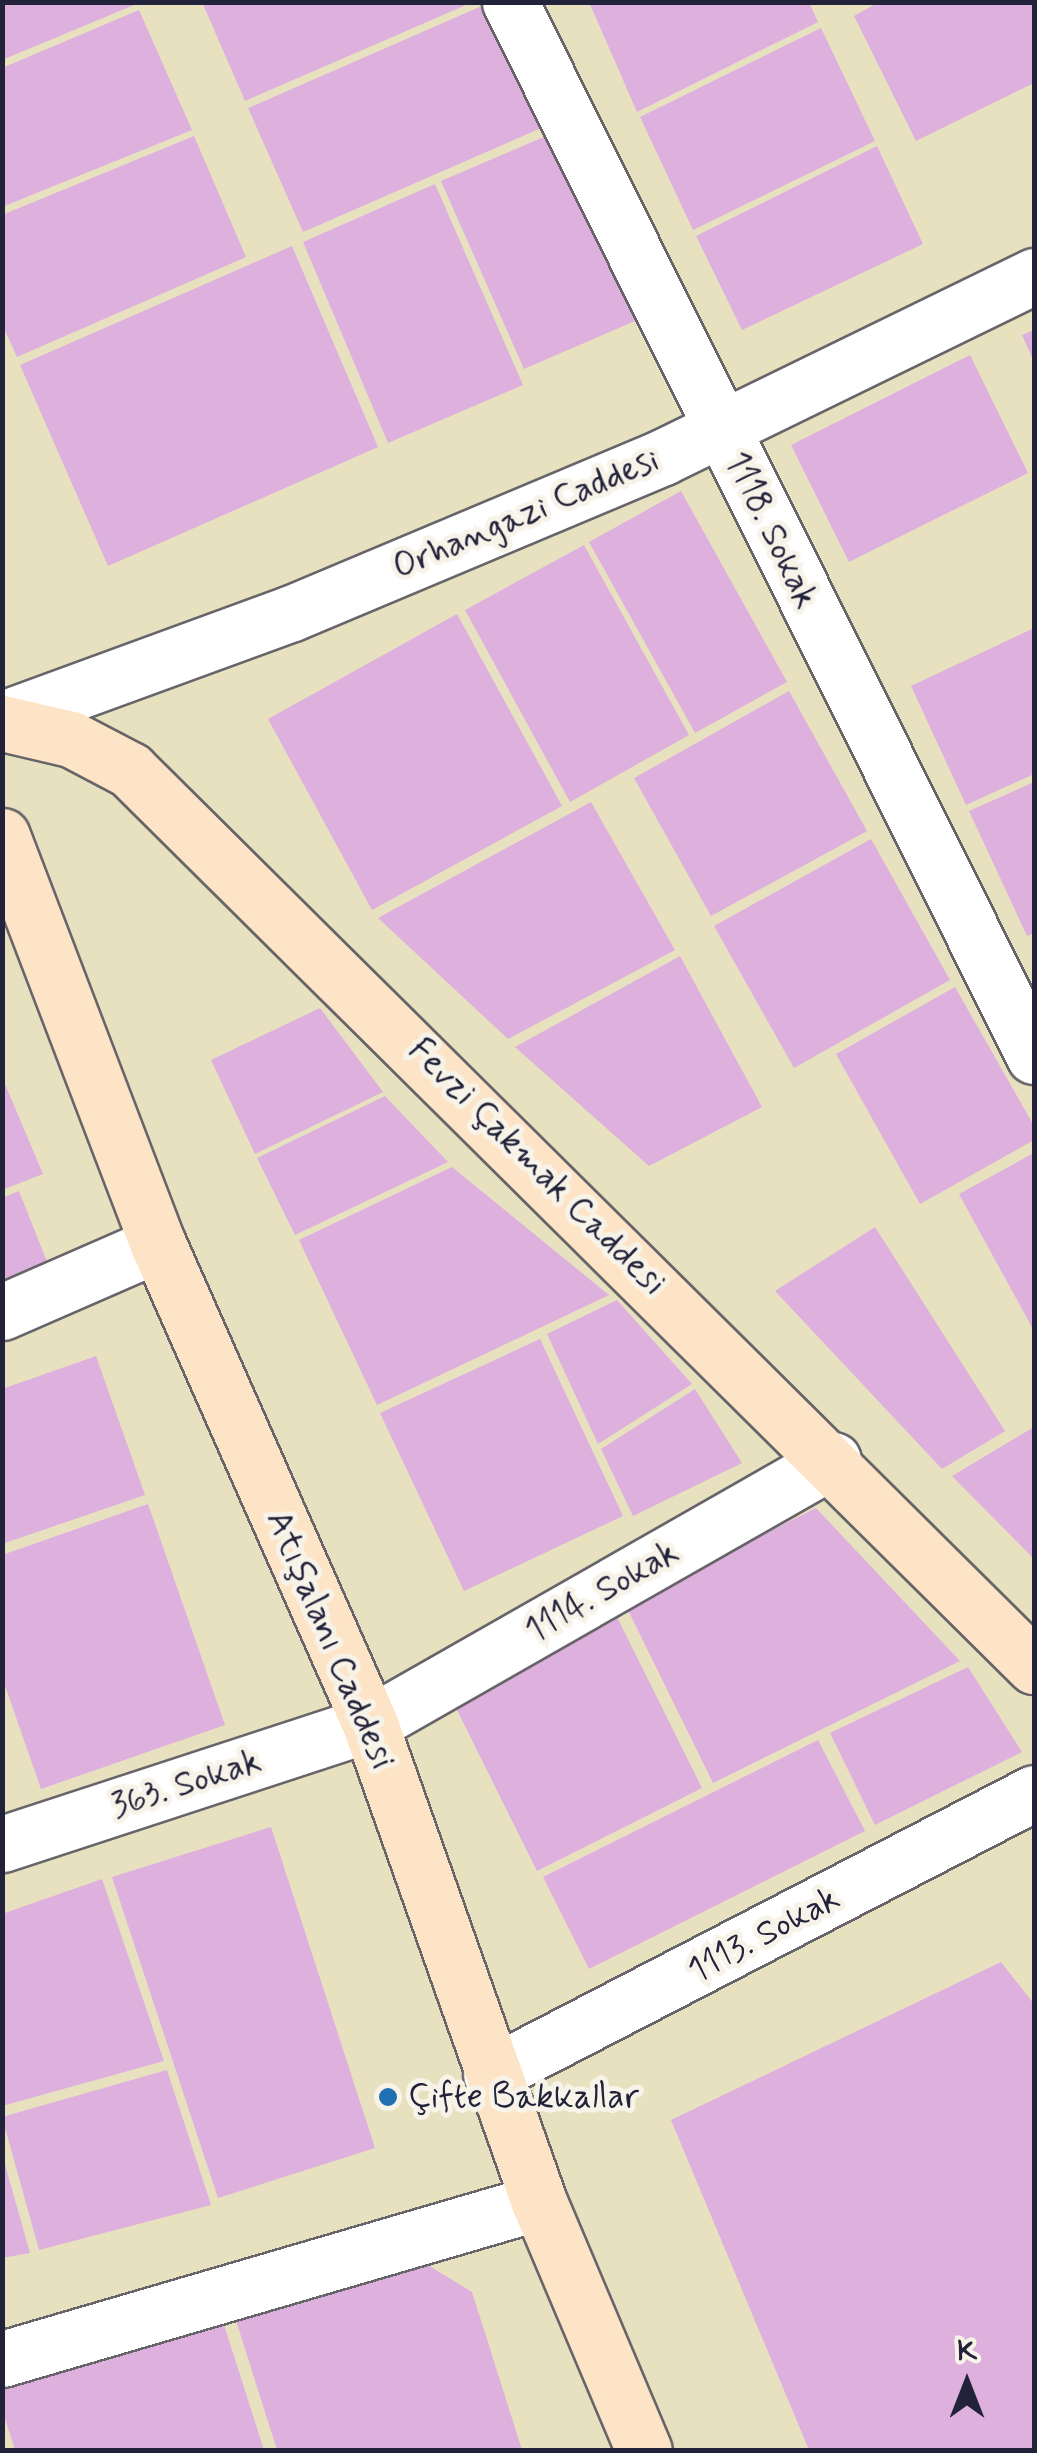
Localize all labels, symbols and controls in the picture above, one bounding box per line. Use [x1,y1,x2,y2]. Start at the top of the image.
street label: Orhangazi Caddesi [383,438,669,590]
street label: 1118. Sokak [715,445,827,615]
street label: Fevzi Çakmak Caddesi [401,1031,673,1303]
street label: Atışalanı Caddesi [257,1504,403,1776]
street label: 1114. Sokak [518,1531,686,1653]
street label: 363. Sokak [106,1740,266,1828]
street label: 1113. Sokak [681,1878,847,1992]
place label: Çifte Bakkallar [408,2076,641,2118]
marker: Çifte Bakkallar [377,2086,399,2108]
north arrow [917,2333,1017,2433]
text: K [957,2334,977,2371]

